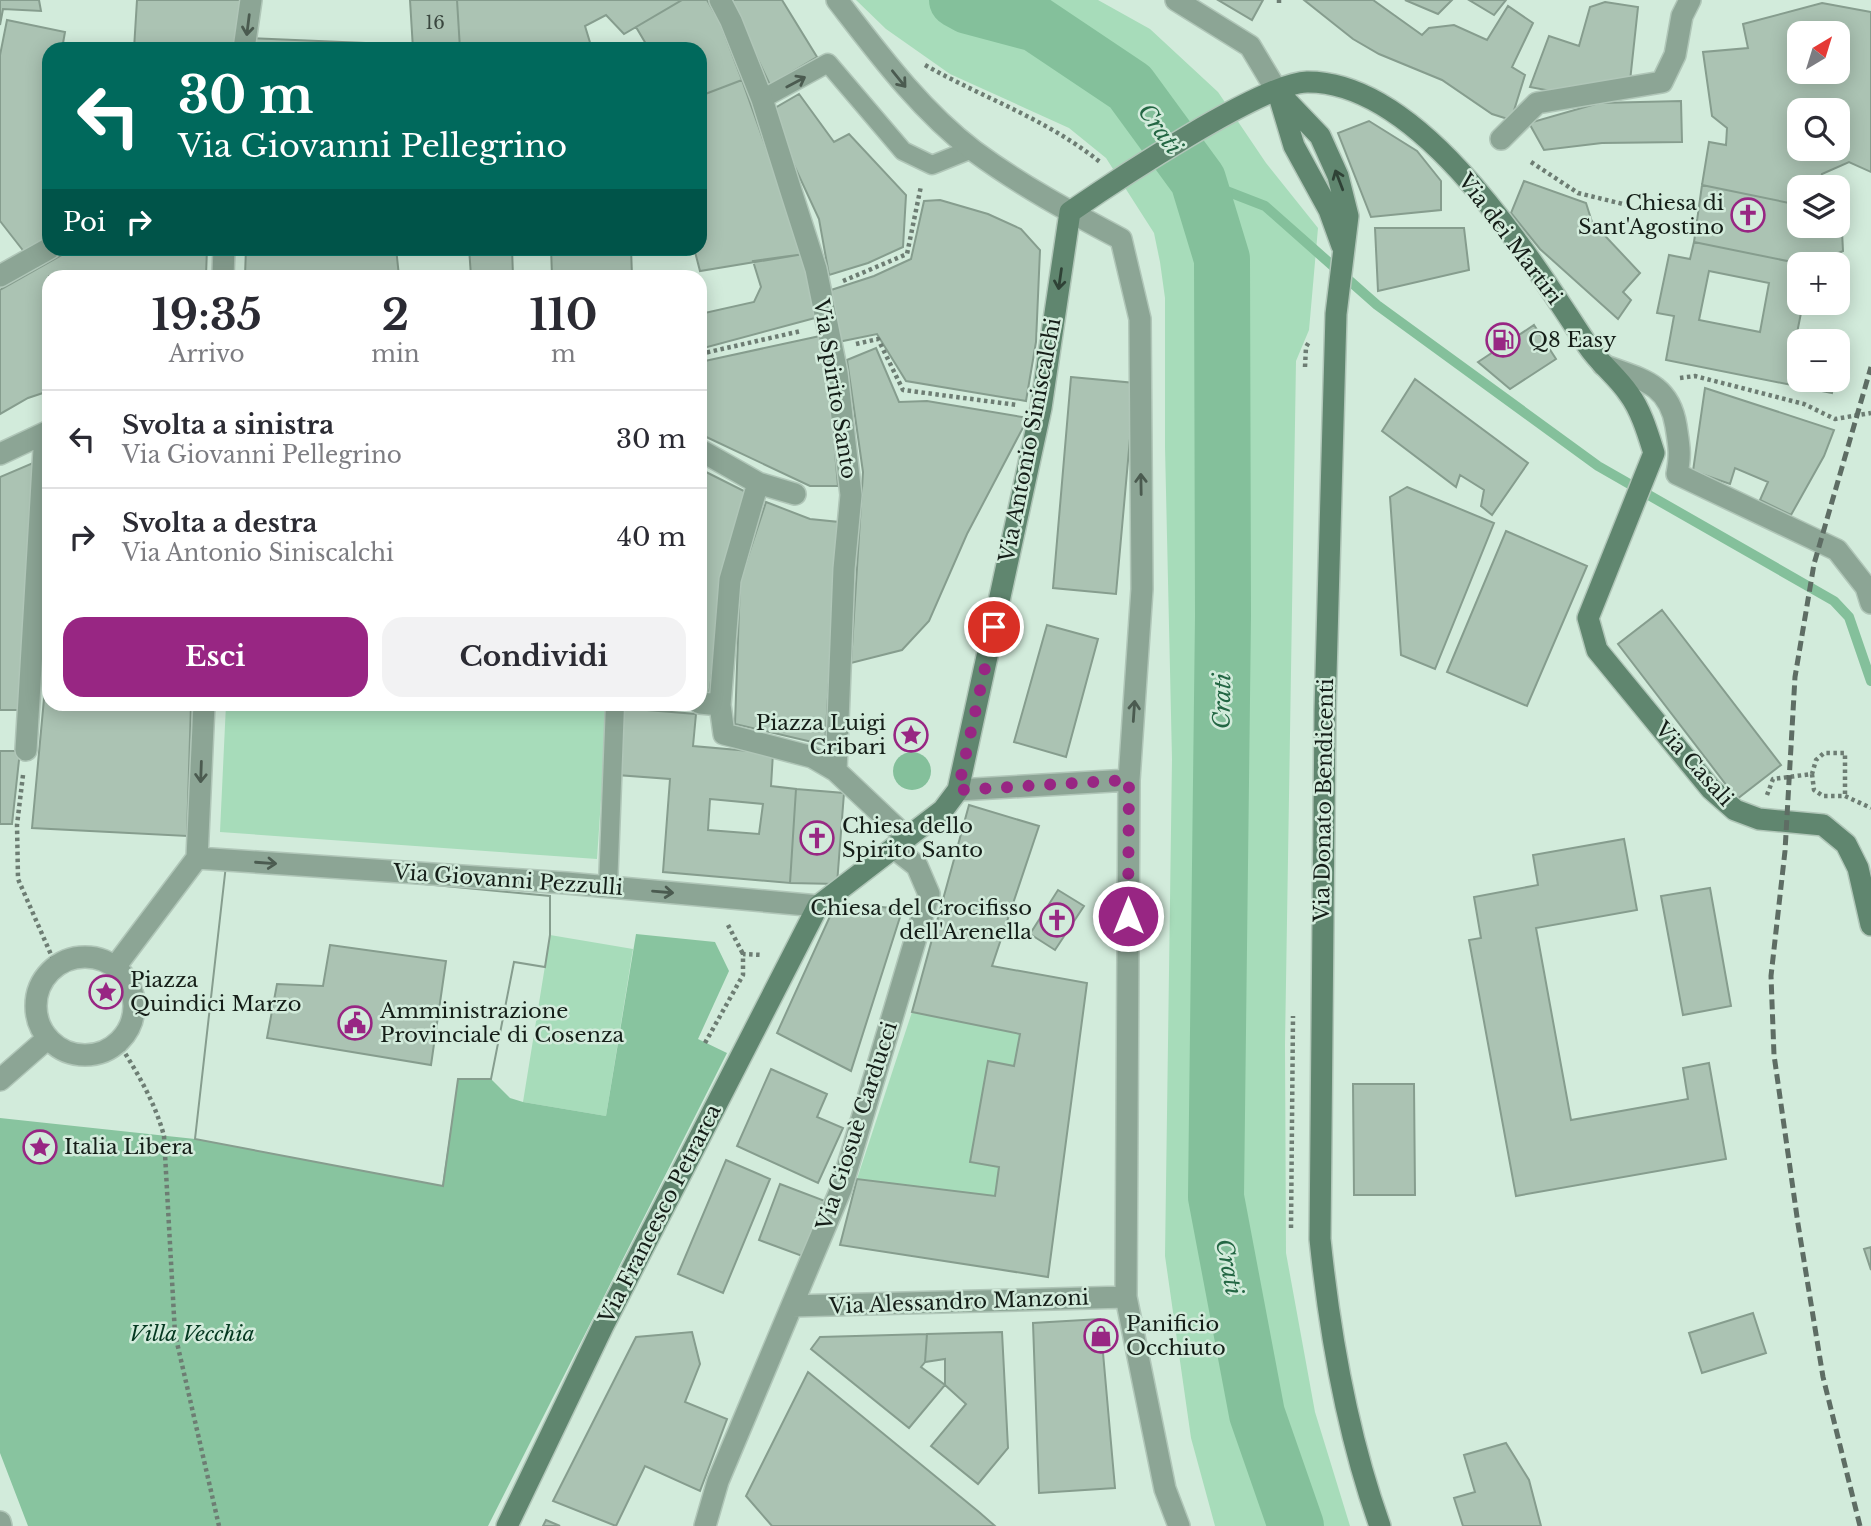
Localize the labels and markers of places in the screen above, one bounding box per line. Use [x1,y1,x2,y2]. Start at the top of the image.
place label: Chiesa di Sant'Agostino [1578,190,1724,240]
church icon: Chiesa di Sant'Agostino [1729,196,1767,234]
fuel station icon: Q8 Easy [1484,321,1522,359]
place label: Q8 Easy [1528,327,1617,353]
pin [964,597,1024,657]
place label: Piazza Luigi Cribari [756,710,886,760]
place icon: Piazza Luigi Cribari [892,716,930,754]
place label: Chiesa dello Spirito Santo [842,813,983,863]
church icon: Chiesa dello Spirito Santo [798,819,836,857]
place label: Chiesa del Crocifisso dell'Arenella [810,895,1032,945]
church icon: Chiesa del Crocifisso dell'Arenella [1038,901,1076,939]
place label: Piazza Quindici Marzo [130,967,301,1017]
place icon: Piazza Quindici Marzo [87,973,125,1011]
place label: Amministrazione Provinciale di Cosenza [379,998,625,1048]
public building icon: Amministrazione Provinciale di Cosenza [336,1004,374,1042]
place icon: Italia Libera [21,1128,59,1166]
place label: Italia Libera [64,1134,194,1160]
place label: Panificio Occhiuto [1126,1311,1226,1361]
shop icon: Panificio Occhiuto [1082,1317,1120,1355]

